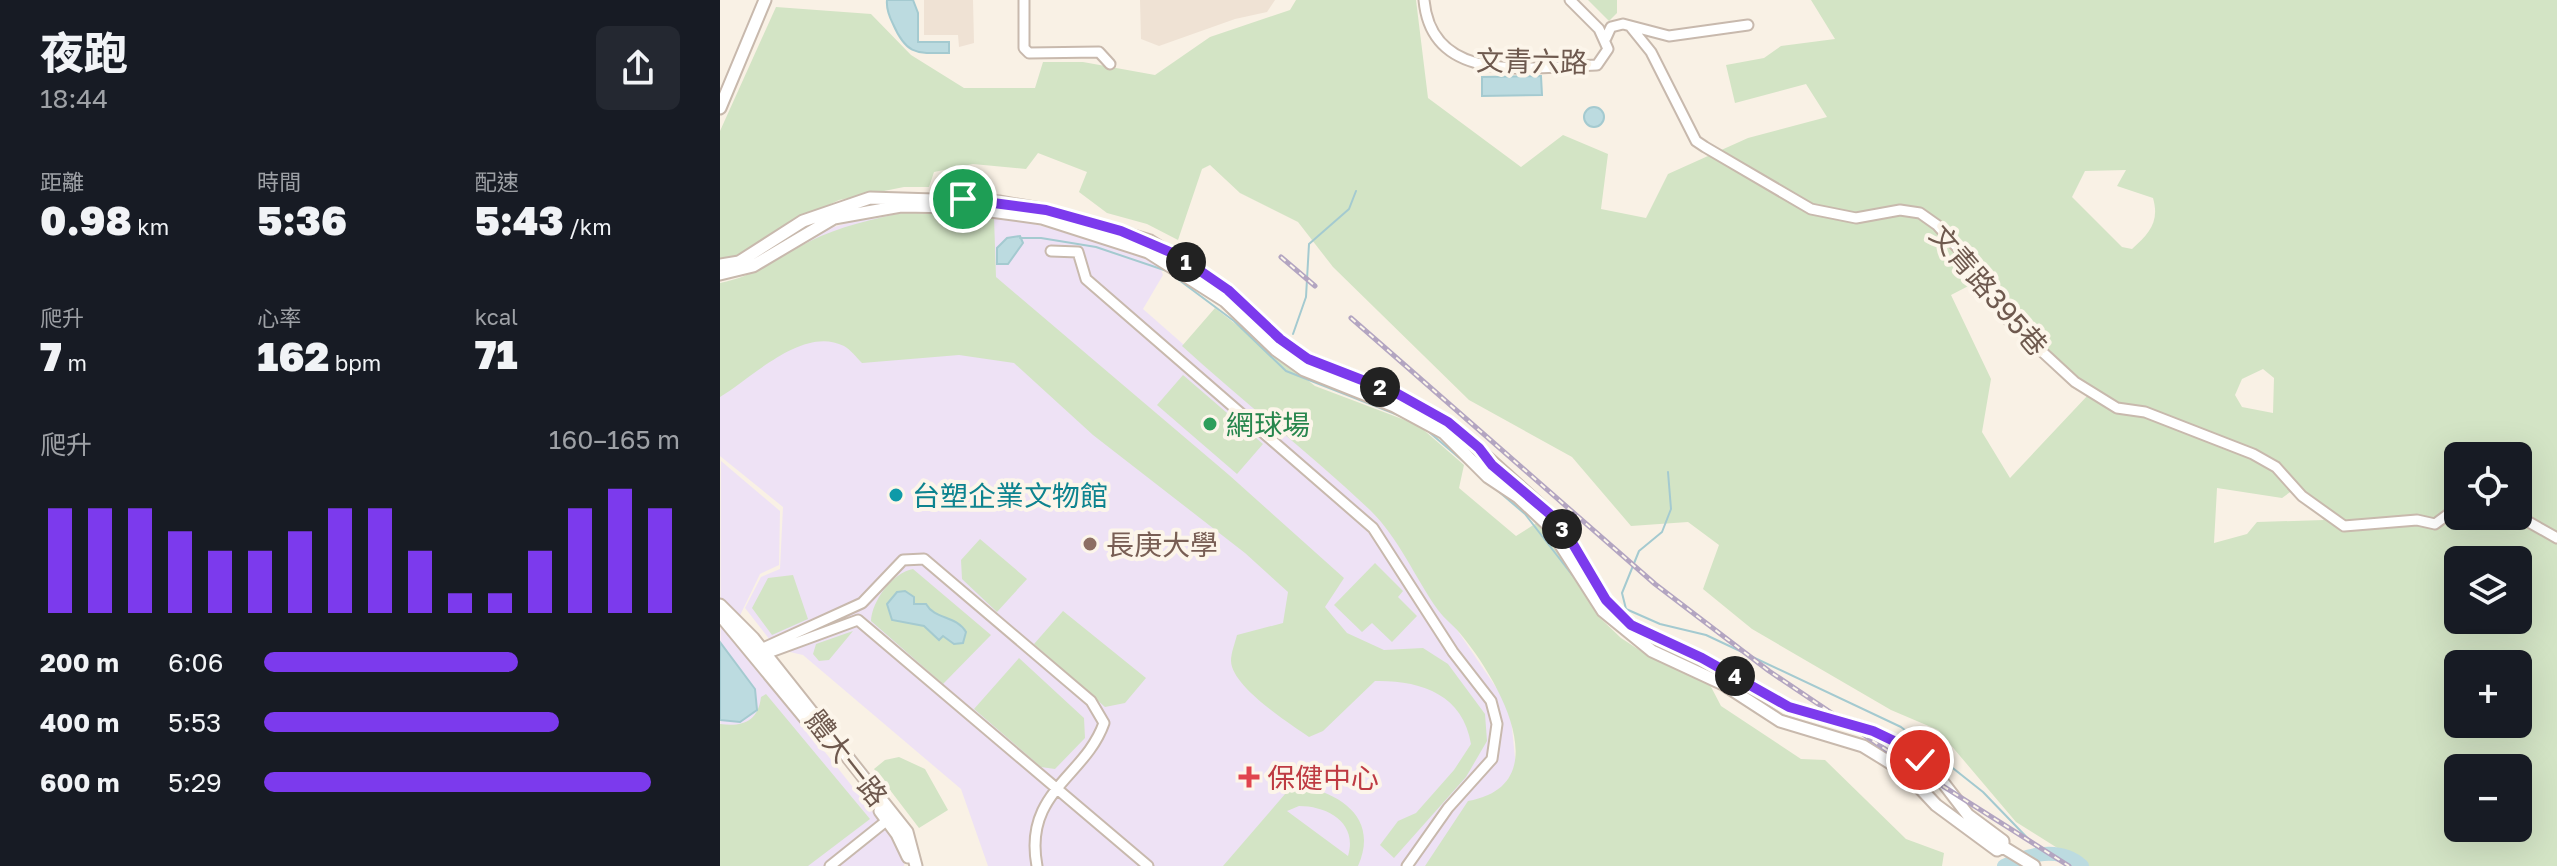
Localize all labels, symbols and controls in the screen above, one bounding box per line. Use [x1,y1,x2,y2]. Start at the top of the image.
text: 夜跑 [40,26,128,79]
button: share [596,26,680,110]
street label: 文青六路 [1476,44,1588,78]
text: 18:44 [40,83,108,114]
pin [929,165,997,233]
text: 距離 [40,168,84,195]
text: 時間 [257,168,301,195]
text: 配速 [475,168,519,195]
icon: arrive [941,177,985,221]
text: 0.98 [40,196,132,244]
text: 5:36 [257,196,347,244]
text: 5:43 [475,196,564,244]
text: km [132,213,169,240]
text: /km [564,213,612,240]
street label: 文青路395巷 [1924,218,2054,362]
pin: 1 [1166,242,1206,282]
text: 1 [1180,248,1192,275]
text: kcal [475,303,518,330]
text: 爬升 [40,304,84,331]
text: 心率 [257,304,301,331]
text: 71 [475,330,518,378]
text: 7 [40,332,62,380]
text: 162 [257,332,329,380]
text: m [62,349,87,376]
text: bpm [329,349,381,376]
pin: 2 [1360,367,1400,407]
text: 2 [1373,373,1387,400]
place label: 網球場 [1226,408,1310,441]
marker: 網球場 [1201,415,1219,433]
text: 160–165 m [549,424,680,455]
text: 爬升 [40,429,92,460]
map controls [2444,442,2532,842]
button: locate [2444,442,2532,530]
place label: 台塑企業文物館 [912,479,1108,512]
marker: 台塑企業文物館 [887,486,905,504]
pin: 3 [1542,509,1582,549]
text: 3 [1555,515,1569,542]
place label: 長庚大學 [1106,528,1218,561]
marker: 長庚大學 [1081,535,1099,553]
button: layers [2444,546,2532,634]
text: 200 m [40,647,119,678]
text: 6:06 [168,647,223,678]
button: + [2444,650,2532,738]
pin: 4 [1715,656,1755,696]
text: 4 [1728,662,1742,689]
street label: 體大一路 [800,704,894,812]
text: 400 m [40,707,119,738]
text: 5:53 [168,707,221,738]
pin [1886,726,1954,794]
icon: check [1898,738,1942,782]
button: − [2444,754,2532,842]
place label: 保健中心 [1267,761,1379,794]
marker: 保健中心 [1238,766,1260,788]
text: 600 m [40,767,120,798]
text: 5:29 [168,767,222,798]

